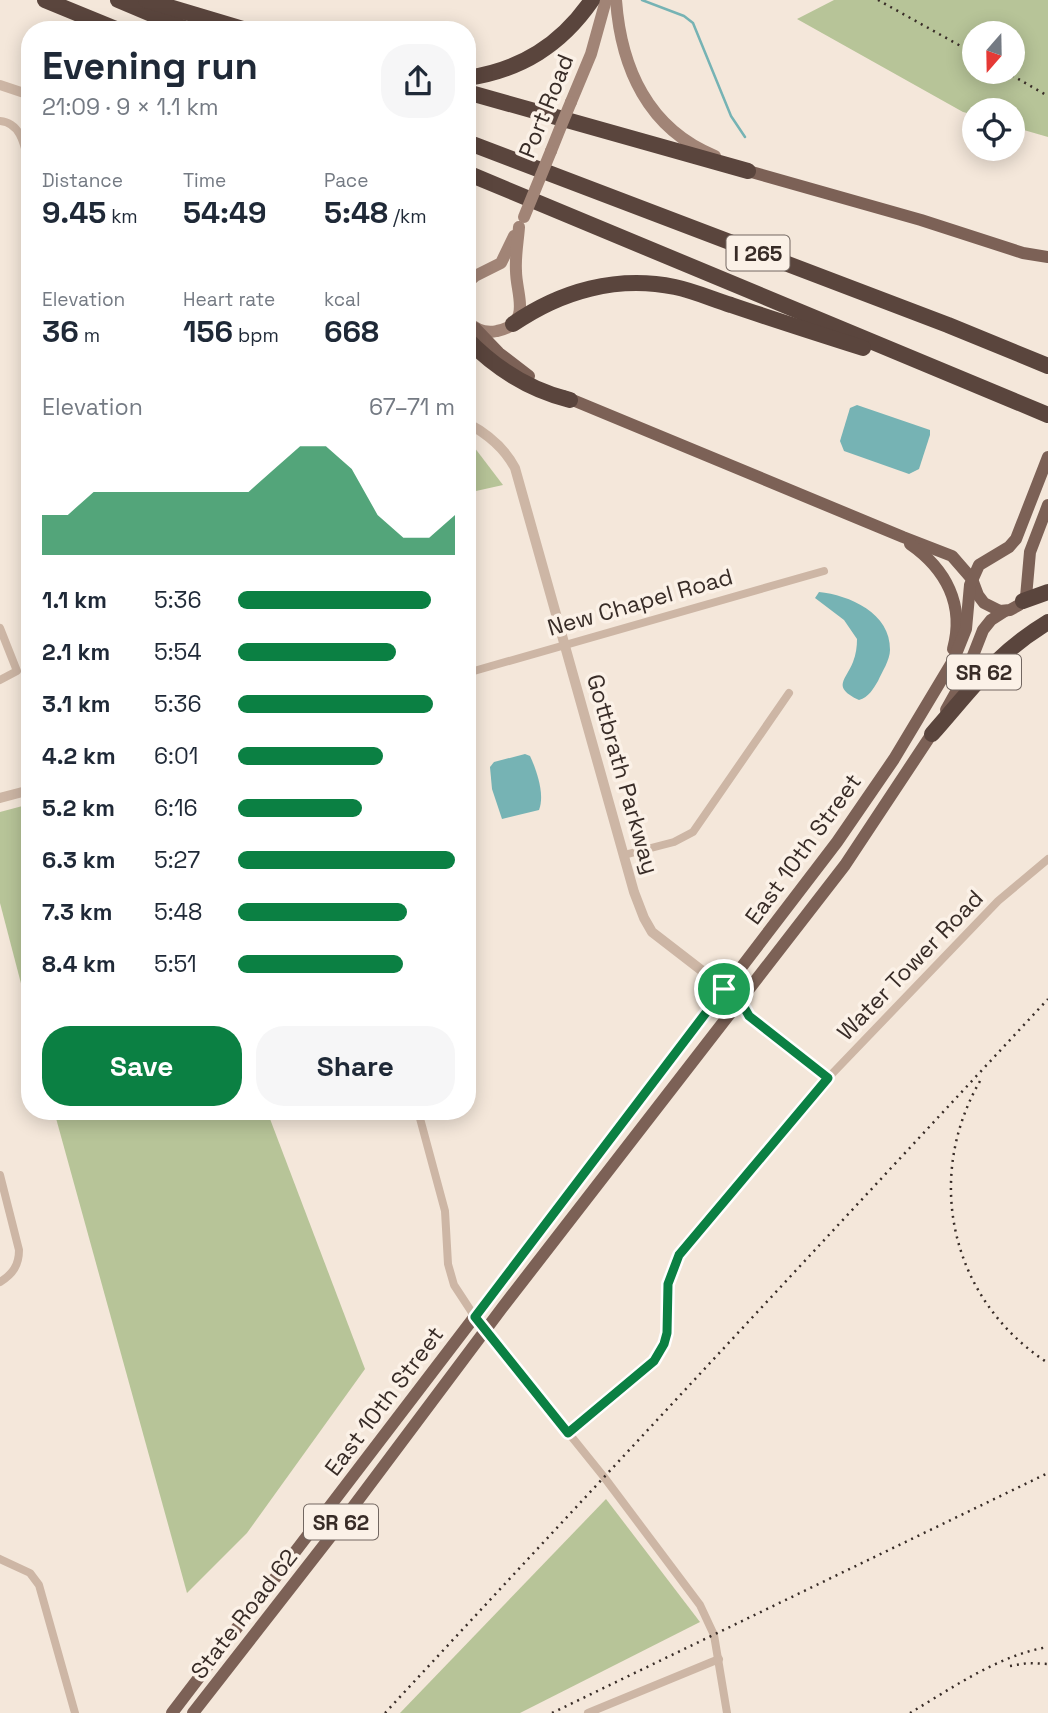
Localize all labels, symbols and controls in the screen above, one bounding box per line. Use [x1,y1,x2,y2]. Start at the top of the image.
north arrow [962,21,1026,84]
map controls [962,21,1025,161]
text: Evening run [42,42,258,90]
button: share [381,44,455,118]
street label: Port Road [512,50,580,162]
text: 21:09 · 9 × 1.1 km [42,92,219,122]
button: locate [962,98,1025,161]
text: Distance [42,168,123,193]
text: Time [183,168,226,193]
text: Pace [324,168,368,193]
text: 9.45 [42,193,106,232]
text: 54:49 [183,193,267,232]
text: 5:48 [324,193,388,232]
text: km [106,204,138,229]
text: /km [388,204,427,229]
road number: I 265 [726,236,790,270]
text: Elevation [42,287,125,312]
text: Heart rate [183,287,275,312]
text: kcal [324,287,361,312]
text: 36 [42,312,79,351]
text: 156 [183,312,233,351]
text: 668 [324,312,379,351]
text: m [79,323,100,348]
text: bpm [233,323,279,348]
text: Elevation [42,392,143,422]
text: 67–71 m [369,392,455,422]
street label: New Chapel Road [544,561,736,643]
text: 1.1 km [42,585,107,615]
text: 5:36 [154,585,202,615]
text: 2.1 km [42,637,110,667]
text: 5:54 [154,637,202,667]
road number: SR 62 [947,654,1021,690]
street label: Gottbrath Parkway [580,671,666,877]
text: 3.1 km [42,689,111,719]
text: 5:36 [154,689,202,719]
text: 4.2 km [42,741,116,771]
text: 6:01 [154,741,198,771]
street label: East 10th Street [738,768,868,930]
text: 5.2 km [42,793,115,823]
text: 6:16 [154,793,198,823]
text: 6.3 km [42,845,115,875]
text: 5:27 [154,845,200,875]
street label: Water Tower Road [830,883,990,1047]
text: 7.3 km [42,897,112,927]
text: 5:48 [154,897,202,927]
text: 8.4 km [42,949,116,979]
text: 5:51 [154,949,197,979]
pin [694,959,754,1019]
icon: arrive [705,970,743,1008]
button: Save [42,1026,242,1106]
button: Share [256,1026,455,1106]
street label: East 10th Street [318,1320,450,1482]
road number: SR 62 [304,1504,378,1540]
street label: State Road 62 [184,1543,304,1685]

